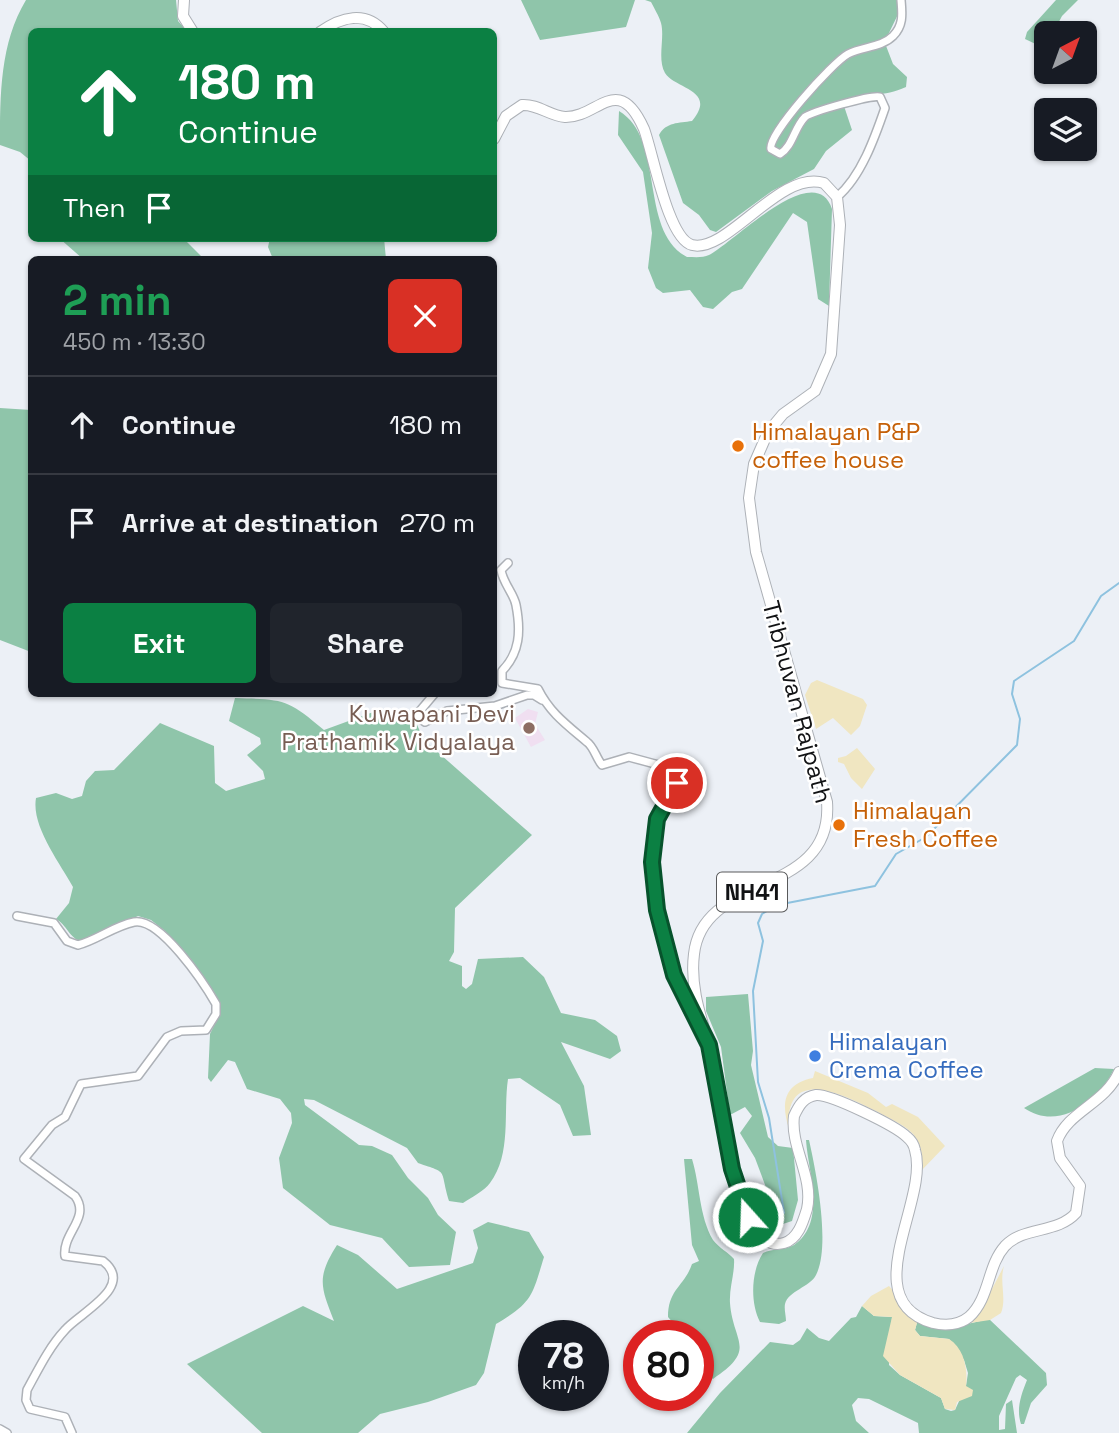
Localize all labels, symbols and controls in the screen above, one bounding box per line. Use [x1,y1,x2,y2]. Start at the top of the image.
north arrow [1034,21,1097,84]
map controls [1034,21,1097,161]
text: 180 m [178,51,316,113]
icon: ahead [63,56,154,147]
button: layers [1034,98,1097,161]
text: Continue [178,112,318,152]
icon: arrive [140,189,178,227]
text: Then [63,191,126,225]
text: 2 min [63,274,172,327]
button: close [388,279,462,353]
text: 450 m · 13:30 [63,327,206,357]
icon: ahead [63,406,101,444]
text: Continue [122,408,236,442]
text: 180 m [389,408,462,442]
place label: Himalayan P&P coffee house [752,416,920,475]
marker: Himalayan P&P coffee house [730,438,746,454]
icon: arrive [63,504,101,542]
text: Arrive at destination [122,506,379,540]
text: 270 m [400,506,475,540]
street label: Tribhuvan Rajpath [756,597,839,806]
button: Exit [63,603,256,683]
button: Share [270,603,462,683]
place label: Kuwapani Devi Prathamik Vidyalaya [282,698,515,757]
marker: Kuwapani Devi Prathamik Vidyalaya [521,720,537,736]
pin [647,753,707,813]
icon: arrive [658,764,696,802]
place label: Himalayan Fresh Coffee [853,795,998,854]
marker: Himalayan Fresh Coffee [831,817,847,833]
road number: NH41 [717,872,787,912]
place label: Himalayan Crema Coffee [829,1026,984,1085]
marker: Himalayan Crema Coffee [807,1048,823,1064]
position arrow [711,1180,785,1254]
speed limit sign: 80 [623,1320,714,1411]
text: 78 [543,1334,584,1378]
text: km/h [542,1371,585,1394]

